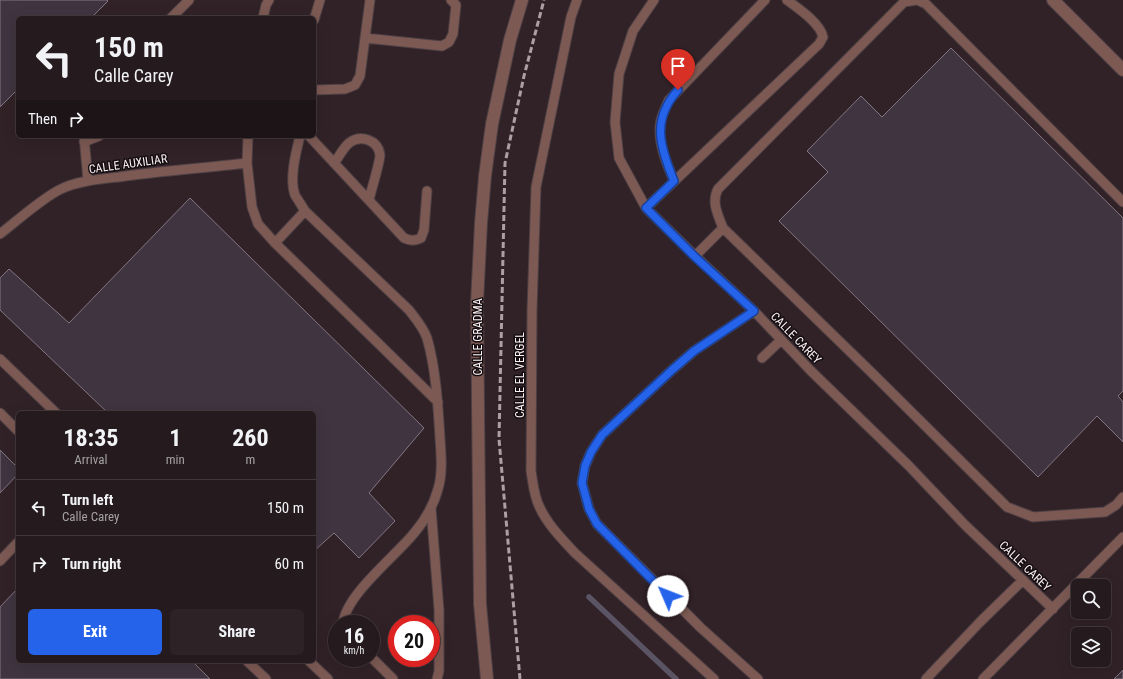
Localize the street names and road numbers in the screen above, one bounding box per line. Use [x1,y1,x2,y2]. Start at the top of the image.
street label: CALLE AUXILIAR [88,151,169,176]
street label: CALLE GRADMA [471,298,485,376]
street label: CALLE CAREY [768,309,825,367]
street label: CALLE EL VERGEL [513,332,527,418]
street label: CALLE CAREY [996,538,1054,595]

